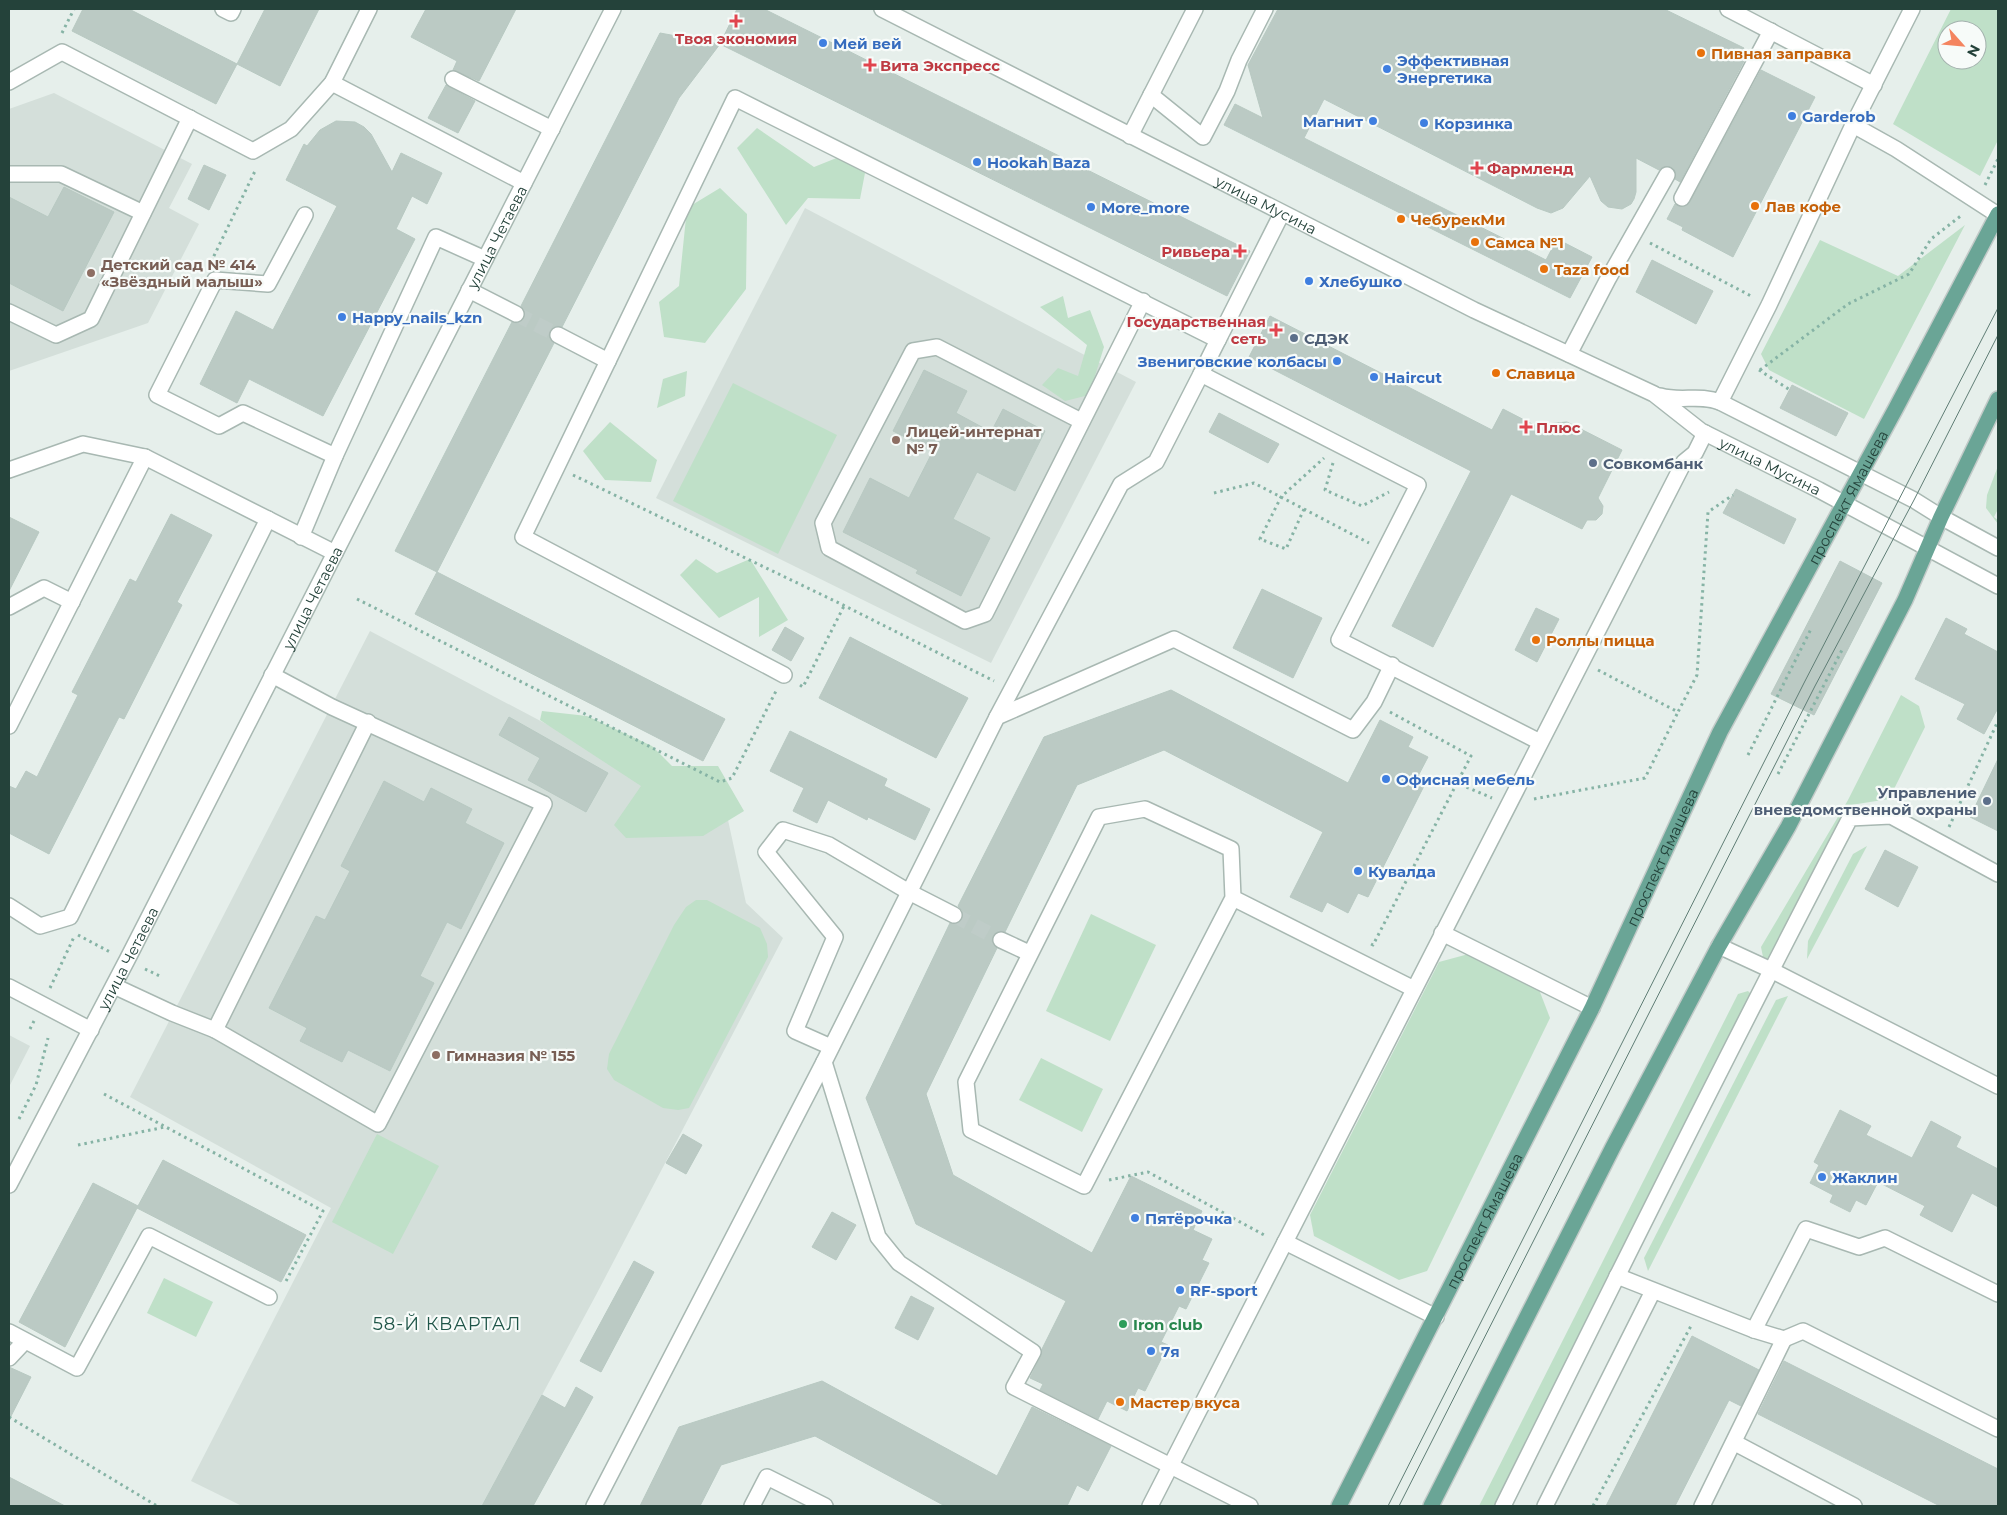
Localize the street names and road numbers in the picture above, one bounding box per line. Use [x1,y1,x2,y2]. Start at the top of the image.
street label: улица Мусина [1211,170,1320,238]
street label: улица Четаева [462,182,531,293]
street label: проспект Ямашева [1803,427,1892,568]
street label: улица Мусина [1715,432,1824,499]
street label: улица Четаева [277,543,346,653]
street label: проспект Ямашева [1622,785,1702,929]
street label: улица Четаева [93,903,162,1014]
street label: проспект Ямашева [1441,1149,1526,1292]

